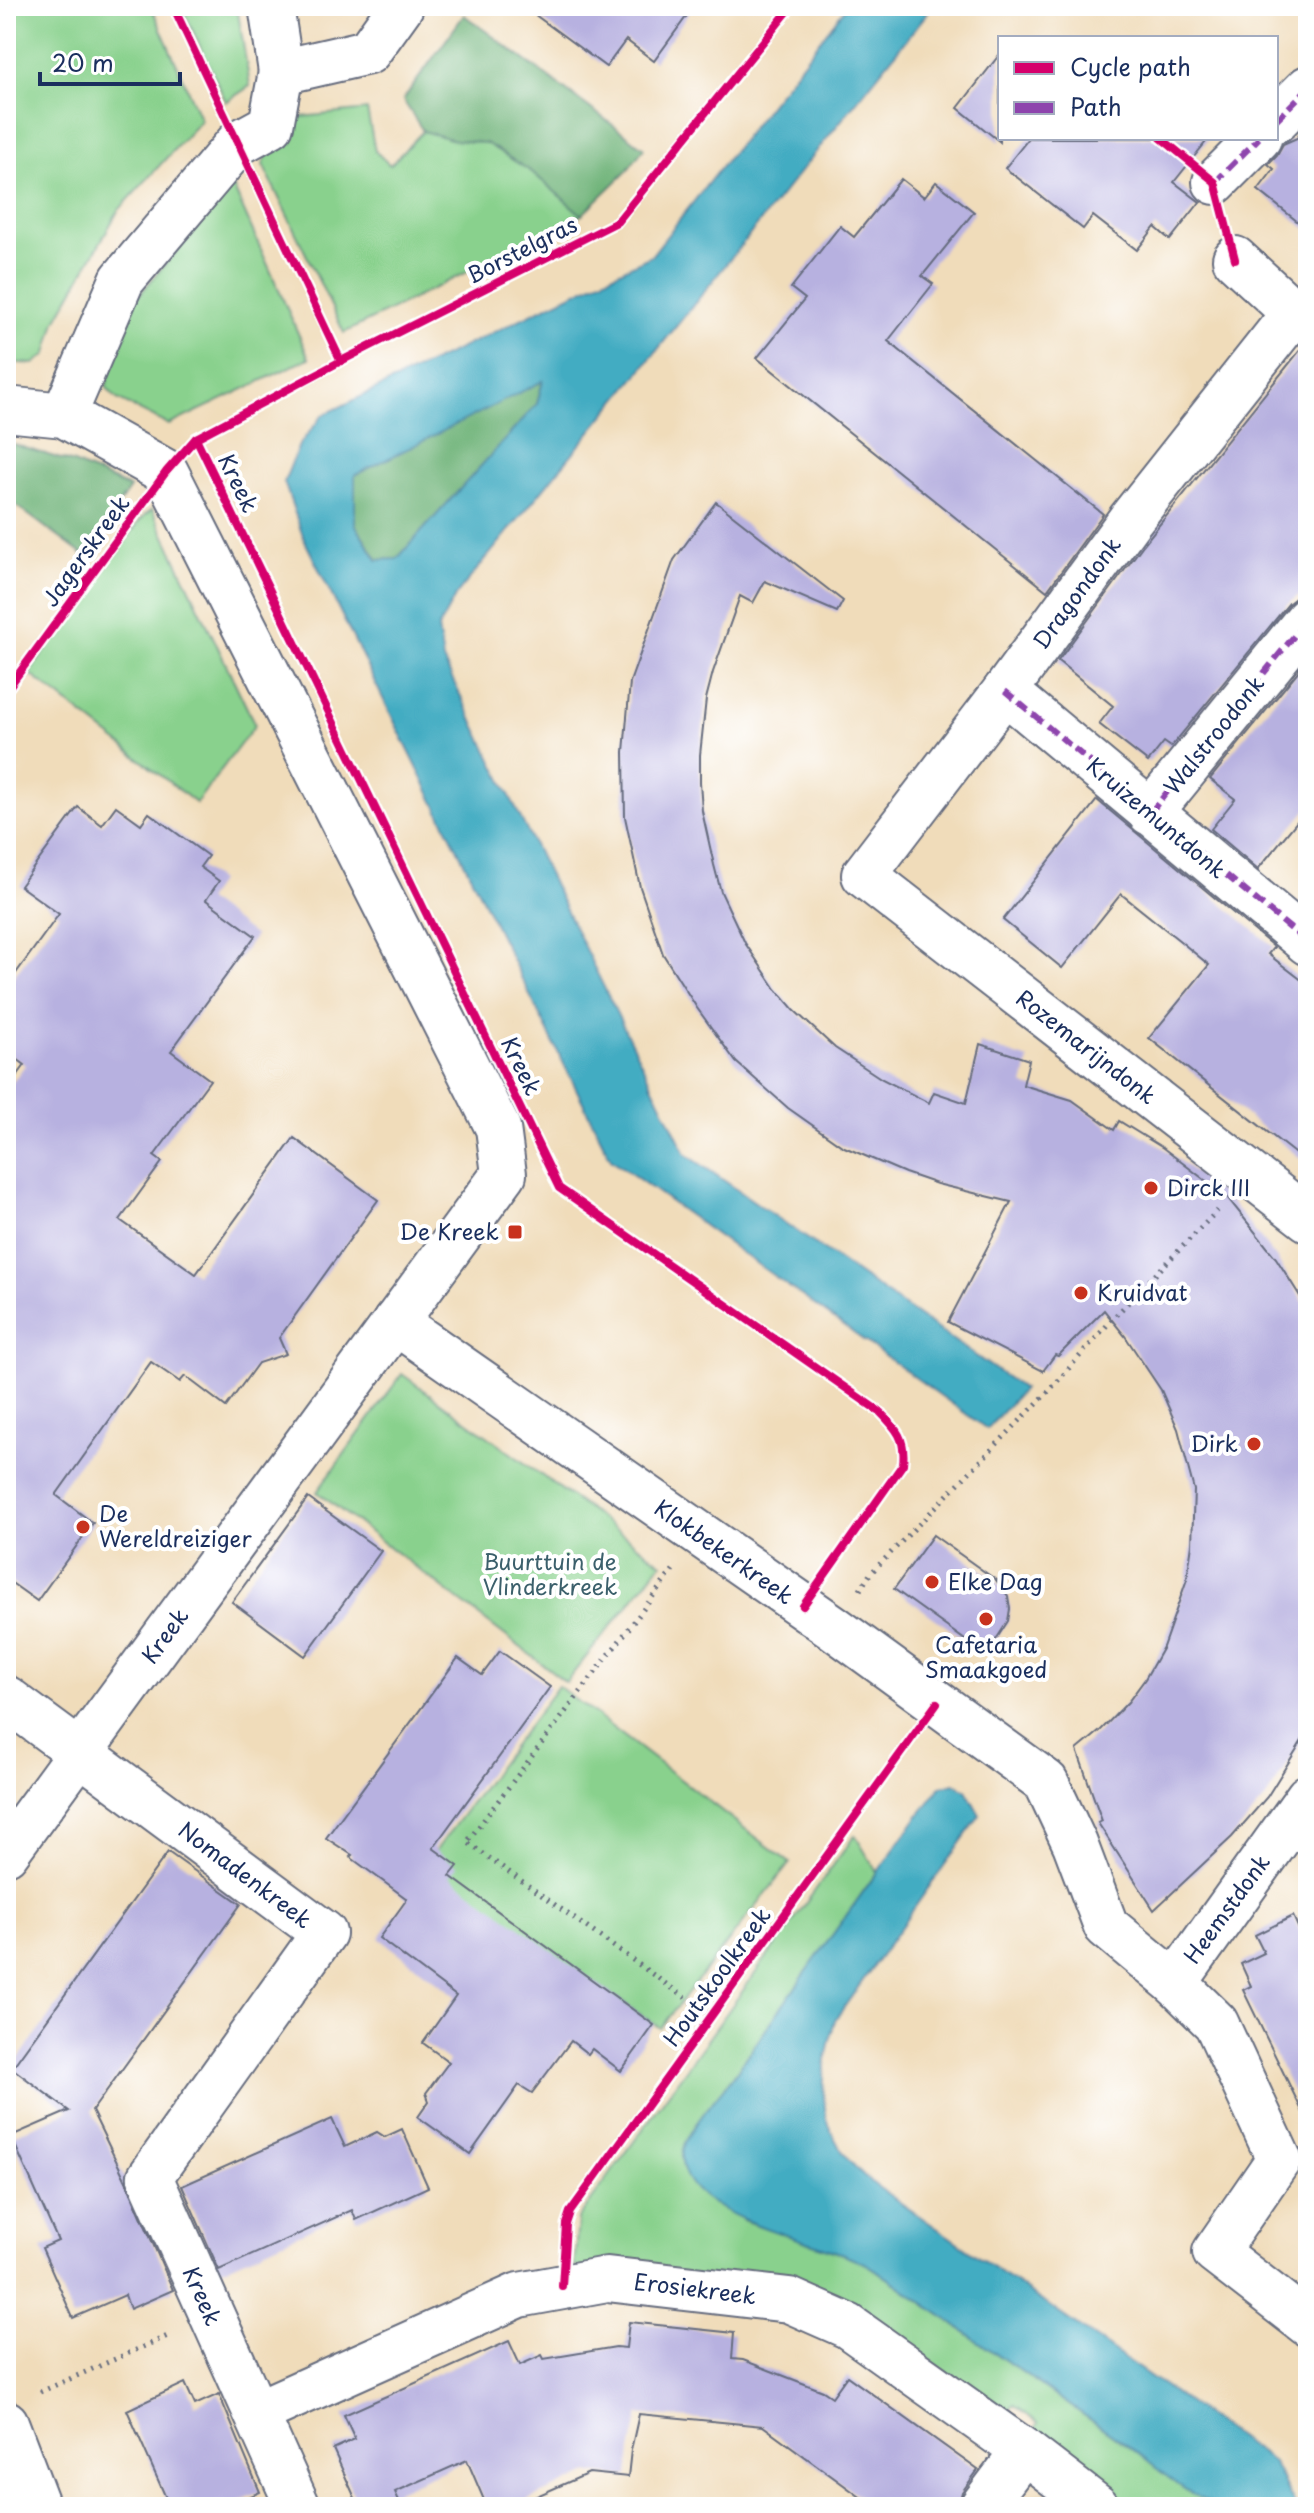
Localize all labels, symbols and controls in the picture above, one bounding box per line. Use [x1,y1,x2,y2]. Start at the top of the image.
scale bar [40,36,180,86]
legend [998,36,1278,140]
text: 20 m [52,44,114,80]
text: Cycle path [1070,48,1191,84]
text: Path [1070,88,1122,124]
street label: Borstelgras [460,207,582,291]
street label: Kreek [211,447,268,517]
street label: Jagerskreek [33,488,136,613]
street label: Dragondonk [1024,529,1128,655]
street label: Walstroodonk [1154,667,1271,801]
street label: Kruizemuntdonk [1080,748,1234,885]
street label: Rozemarijndonk [1010,981,1164,1111]
street label: Kreek [494,1030,551,1100]
place label: Dirck III [1167,1170,1250,1203]
marker: Dirck III [1142,1179,1160,1197]
place label: De Kreek [399,1214,499,1247]
marker: De Kreek [506,1223,524,1241]
place label: Kruidvat [1097,1275,1188,1308]
marker: Kruidvat [1072,1284,1090,1302]
place label: Dirk [1191,1426,1238,1459]
marker: Dirk [1245,1435,1263,1453]
street label: Klokbekerkreek [649,1490,801,1611]
place label: De Wereldreiziger [99,1496,252,1554]
marker: De Wereldreiziger [74,1518,92,1536]
park label: Buurttuin de Vlinderkreek [483,1544,617,1602]
place label: Elke Dag [948,1564,1043,1597]
marker: Elke Dag [923,1573,941,1591]
street label: Kreek [132,1600,195,1670]
marker: Cafetaria Smaakgoed [977,1610,995,1628]
place label: Cafetaria Smaakgoed [925,1627,1047,1685]
street label: Nomadenkreek [172,1813,320,1935]
street label: Heemstdonk [1175,1846,1277,1970]
street label: Houtskoolkreek [654,1900,778,2052]
street label: Kreek [176,2260,231,2330]
street label: Erosiekreek [632,2264,758,2311]

